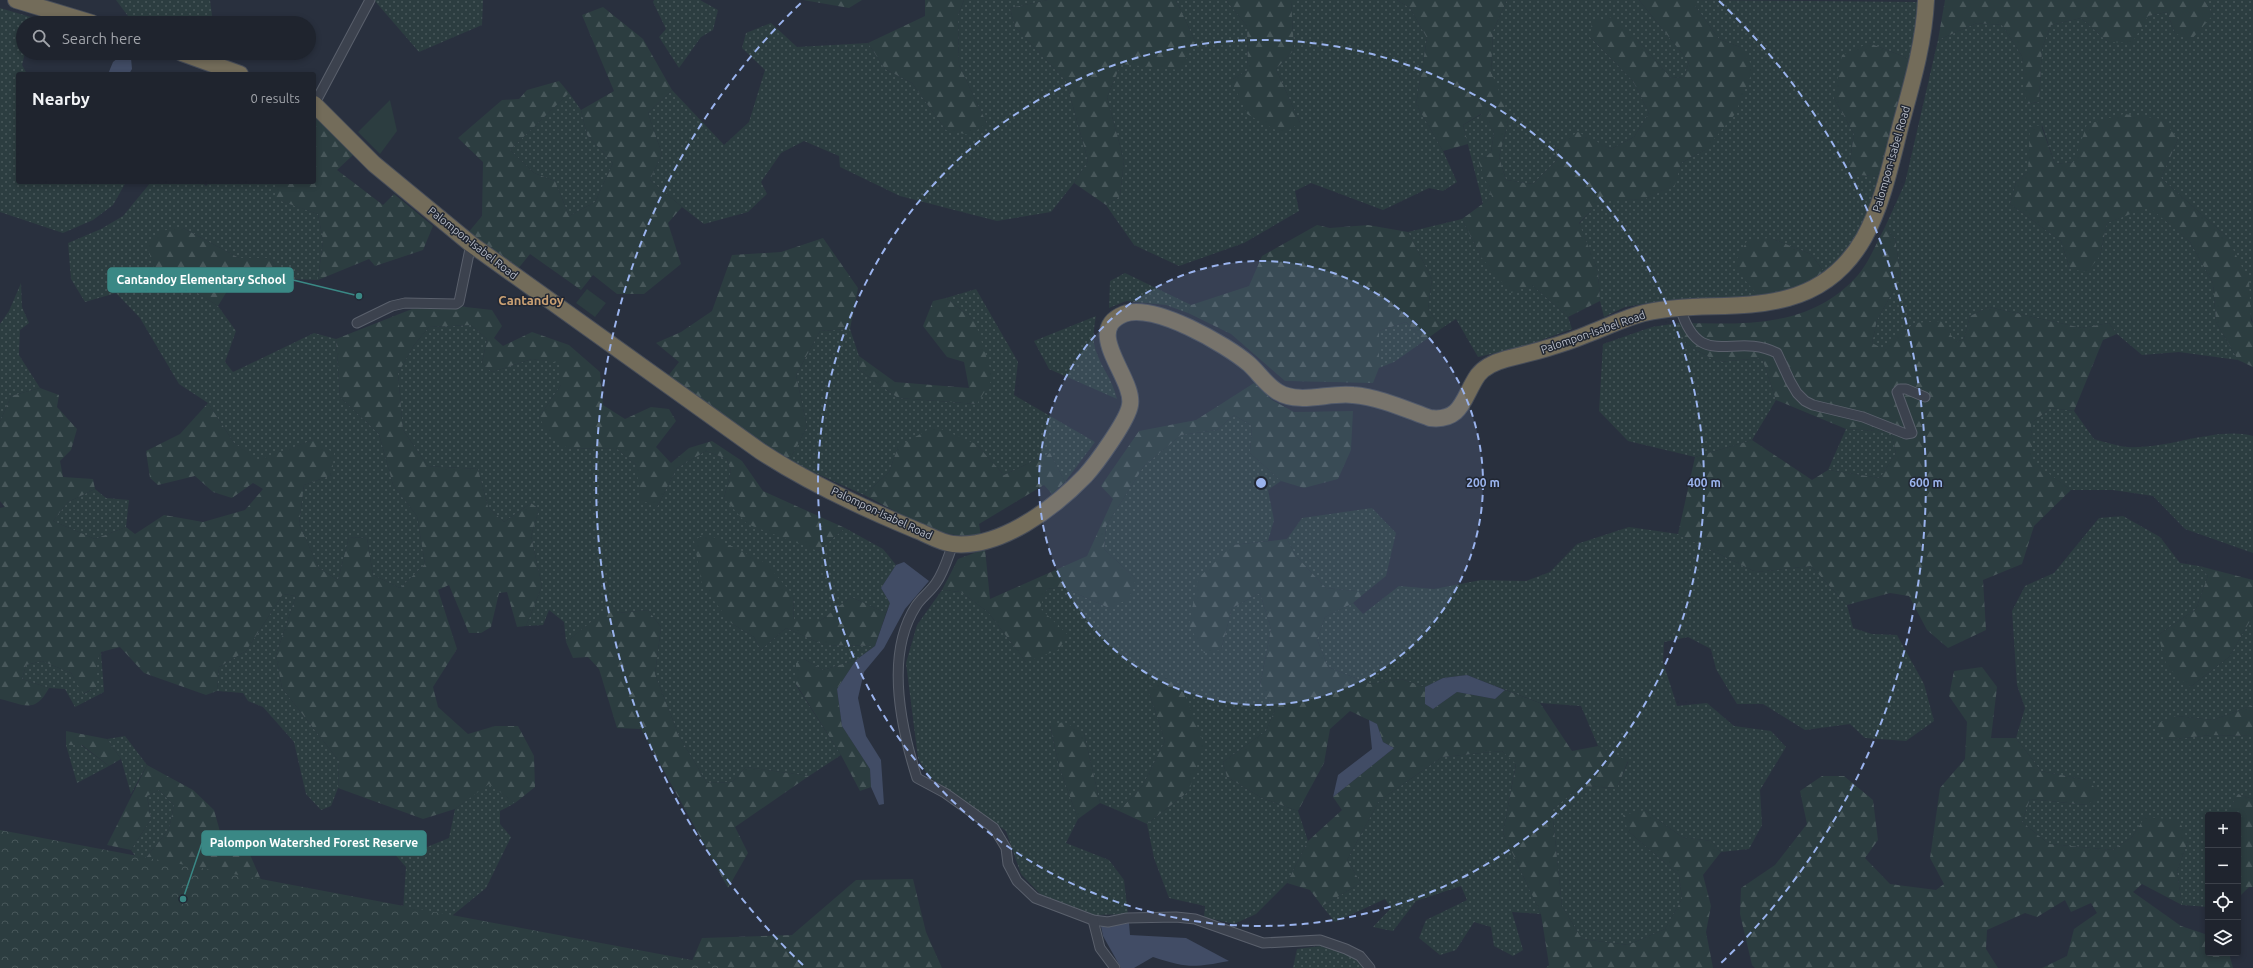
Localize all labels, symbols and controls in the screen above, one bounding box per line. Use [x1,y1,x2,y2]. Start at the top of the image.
search box [16,16,316,60]
icon: search [30,27,52,49]
text: Search here [62,30,141,47]
text: Nearby [32,89,90,108]
text: 0 results [250,91,300,105]
street label: Palompon-Isabel Road [1870,105,1912,213]
street label: Palompon-Isabel Road [426,204,520,282]
callout: Cantandoy Elementary School [108,268,293,292]
text: Cantandoy Elementary School [116,273,286,286]
district label: Cantandoy [498,293,564,307]
street label: Palompon-Isabel Road [1539,308,1647,356]
centre of rings [1254,476,1268,490]
text: 200 m [1466,476,1500,489]
text: 400 m [1687,476,1721,489]
text: 600 m [1909,476,1943,489]
street label: Palompon-Isabel Road [830,484,934,542]
map controls [2205,812,2241,956]
button: + [2205,812,2241,848]
callout: Palompon Watershed Forest Reserve [202,831,426,855]
text: Palompon Watershed Forest Reserve [210,836,418,849]
button: − [2205,848,2241,884]
button: locate [2205,884,2241,920]
button: layers [2205,920,2241,956]

